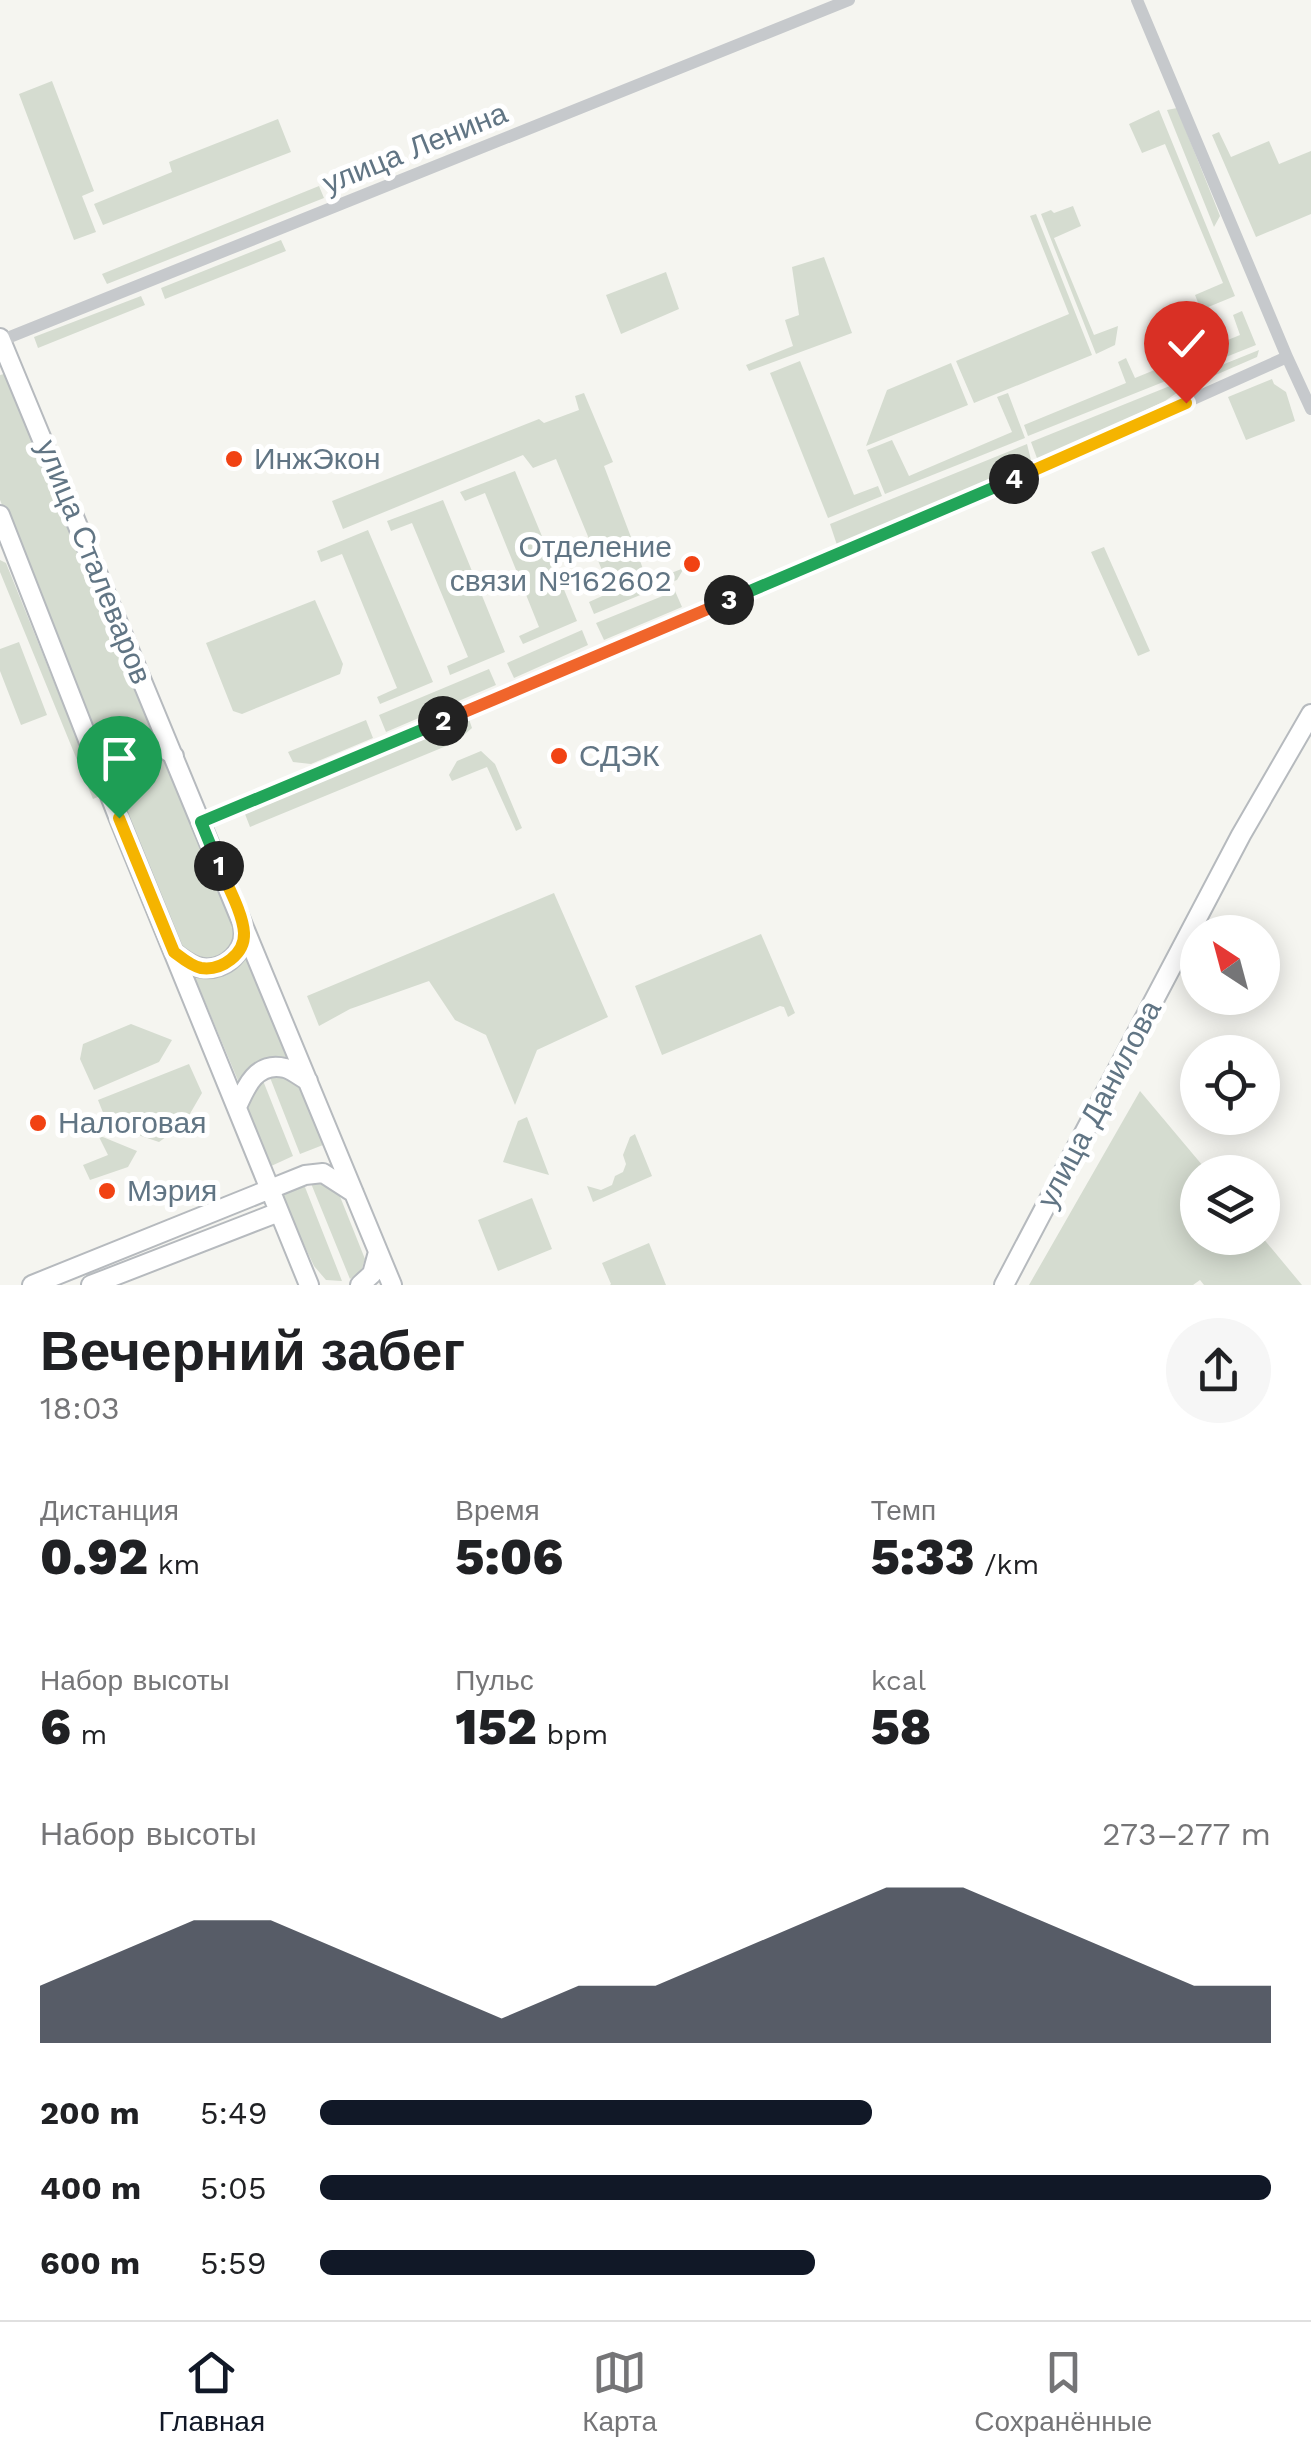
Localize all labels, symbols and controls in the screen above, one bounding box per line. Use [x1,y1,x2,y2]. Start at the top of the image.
street label: улица Ленина [318,95,512,200]
pin [1144,301,1229,404]
icon: check [1159,316,1214,371]
street label: улица Сталеваров [29,435,159,689]
place label: ИнжЭкон [254,441,380,476]
marker: ИнжЭкон [223,448,245,470]
pin: 4 [989,454,1039,504]
text: 4 [1005,462,1023,495]
place label: Отделение связи №162602 [450,529,672,598]
marker: Отделение связи №162602 [681,553,703,575]
pin: 3 [704,575,754,625]
text: 3 [721,583,737,616]
pin: 2 [418,696,468,746]
text: 2 [435,704,451,737]
pin [77,716,162,819]
icon: arrive [92,731,147,786]
place label: СДЭК [579,738,660,773]
marker: СДЭК [548,745,570,767]
pin: 1 [194,841,244,891]
text: 1 [213,849,225,882]
north arrow [1180,915,1280,1015]
map controls [1180,915,1280,1255]
street label: улица Данилова [1029,994,1168,1213]
button: locate [1180,1035,1280,1135]
place label: Налоговая [58,1105,206,1140]
marker: Налоговая [27,1112,49,1134]
button: layers [1180,1155,1280,1255]
place label: Мэрия [127,1173,217,1208]
marker: Мэрия [96,1180,118,1202]
button: share [1166,1318,1271,1423]
text: Вечерний забег [40,1319,465,1383]
text: 18:03 [40,1389,120,1427]
text: Дистанция [40,1494,179,1527]
text: Время [455,1494,540,1527]
text: Темп [871,1494,936,1527]
text: 0.92 [40,1527,148,1586]
text: 5:06 [455,1527,563,1586]
text: 5:33 [871,1527,975,1586]
text: km [148,1548,200,1581]
text: /km [975,1548,1039,1581]
text: Набор высоты [40,1664,230,1697]
text: Пульс [455,1664,534,1697]
text: kcal [871,1664,926,1697]
text: 6 [40,1697,71,1756]
text: 152 [455,1697,537,1756]
text: 58 [871,1697,931,1756]
text: m [71,1718,107,1751]
text: bpm [537,1718,608,1751]
text: Набор высоты [40,1815,257,1853]
text: 273–277 m [1102,1815,1271,1853]
text: 200 m [40,2094,140,2132]
text: 5:49 [200,2094,267,2132]
text: 400 m [40,2169,141,2207]
text: 5:05 [200,2169,267,2207]
text: 600 m [40,2244,140,2282]
text: 5:59 [200,2244,266,2282]
tab: Главная [159,2345,265,2438]
tab: Карта [582,2345,657,2438]
tab: Сохранённые [974,2345,1152,2438]

